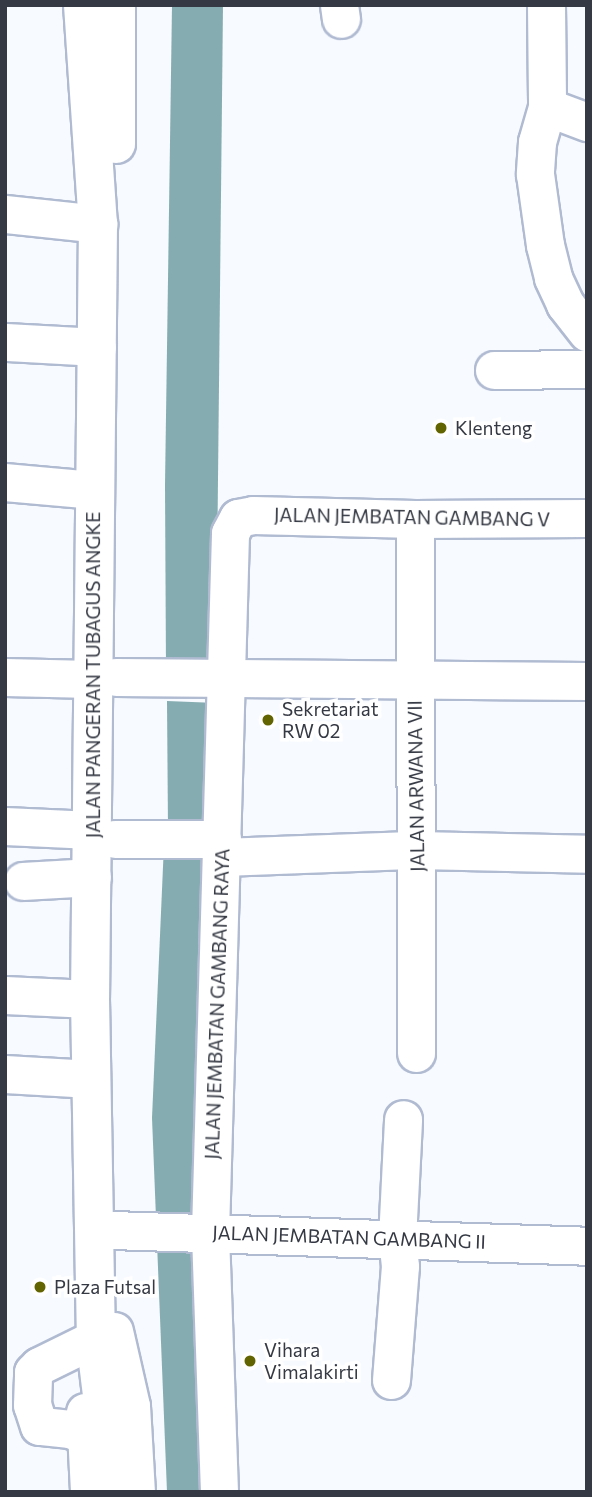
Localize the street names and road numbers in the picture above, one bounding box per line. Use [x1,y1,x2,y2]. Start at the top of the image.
street label: JALAN JEMBATAN GAMBANG V [274,503,550,531]
street label: JALAN PANGERAN TUBAGUS ANGKE [82,512,104,838]
street label: JALAN ARWANA VII [403,700,429,872]
street label: JALAN JEMBATAN GAMBANG RAYA [200,848,234,1160]
street label: JALAN JEMBATAN GAMBANG II [212,1221,486,1253]

